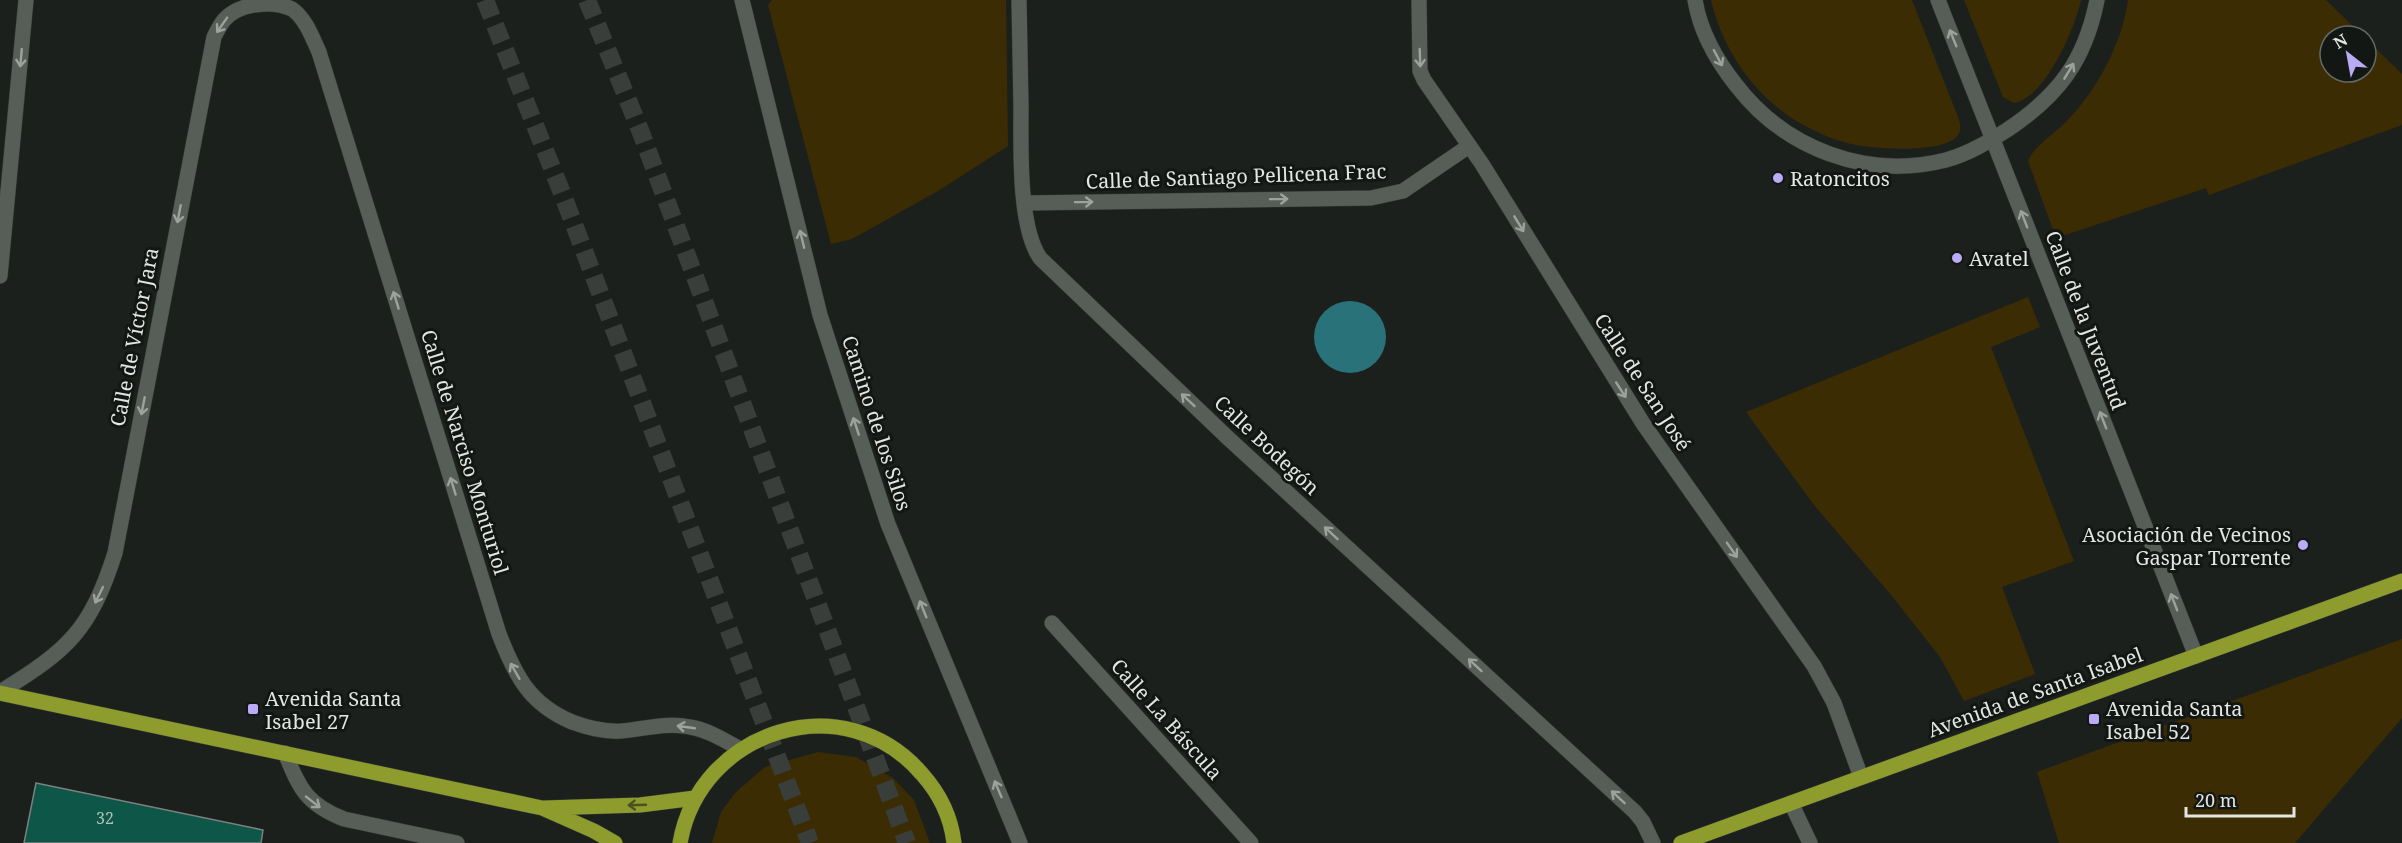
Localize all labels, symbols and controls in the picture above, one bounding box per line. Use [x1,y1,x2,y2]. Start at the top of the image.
one-way arrow [216,17,228,33]
north arrow [2318,24,2378,84]
text: N [2329,28,2352,54]
one-way arrow [1947,29,1958,47]
one-way arrow [15,48,26,68]
one-way arrow [1414,48,1425,68]
one-way arrow [1712,49,1724,66]
one-way arrow [2064,63,2076,80]
street label: Calle de Santiago Pellicena Frac [1085,157,1387,195]
place label: Ratoncitos [1790,165,1890,192]
marker: Ratoncitos [1771,171,1785,185]
one-way arrow [1268,193,1288,205]
one-way arrow [1073,196,1093,208]
one-way arrow [173,204,184,223]
one-way arrow [2018,210,2029,229]
one-way arrow [1513,215,1525,232]
street label: Calle de la Juventud [2039,227,2133,413]
one-way arrow [795,230,807,249]
street label: Calle de Víctor Jara [103,245,165,429]
place label: Avatel [1969,245,2029,272]
marker: Avatel [1950,251,1964,265]
one-way arrow [390,291,401,310]
street label: Calle de San José [1588,308,1698,456]
street label: Calle de Narciso Monturiol [415,326,515,578]
street label: Camino de los Silos [836,332,918,514]
one-way arrow [1615,382,1627,398]
street label: Calle Bodegón [1209,389,1326,501]
one-way arrow [1181,393,1196,408]
one-way arrow [137,395,148,415]
one-way arrow [2097,411,2108,430]
one-way arrow [850,417,861,436]
one-way arrow [447,477,458,496]
place label: Asociación de Vecinos Gaspar Torrente [2082,521,2291,571]
one-way arrow [1324,526,1339,540]
marker: Asociación de Vecinos Gaspar Torrente [2296,538,2310,552]
one-way arrow [1726,542,1738,558]
one-way arrow [93,586,105,604]
one-way arrow [2168,593,2179,611]
one-way arrow [917,600,928,619]
street label: Avenida de Santa Isabel [1924,641,2146,743]
street label: Calle La Báscula [1105,653,1229,785]
one-way arrow [1468,658,1483,672]
one-way arrow [509,663,521,680]
place label: Avenida Santa Isabel 27 [265,685,402,735]
place label: Avenida Santa Isabel 52 [2106,695,2243,745]
marker: Avenida Santa Isabel 27 [246,702,260,716]
marker: Avenida Santa Isabel 52 [2087,712,2101,726]
one-way arrow [677,722,697,733]
one-way arrow [992,780,1003,799]
scale bar [2186,780,2294,818]
text: 20 m [2195,788,2237,812]
one-way arrow [1611,790,1626,804]
one-way arrow [305,796,321,809]
one-way arrow [627,799,647,810]
house number: 32 [96,807,114,829]

